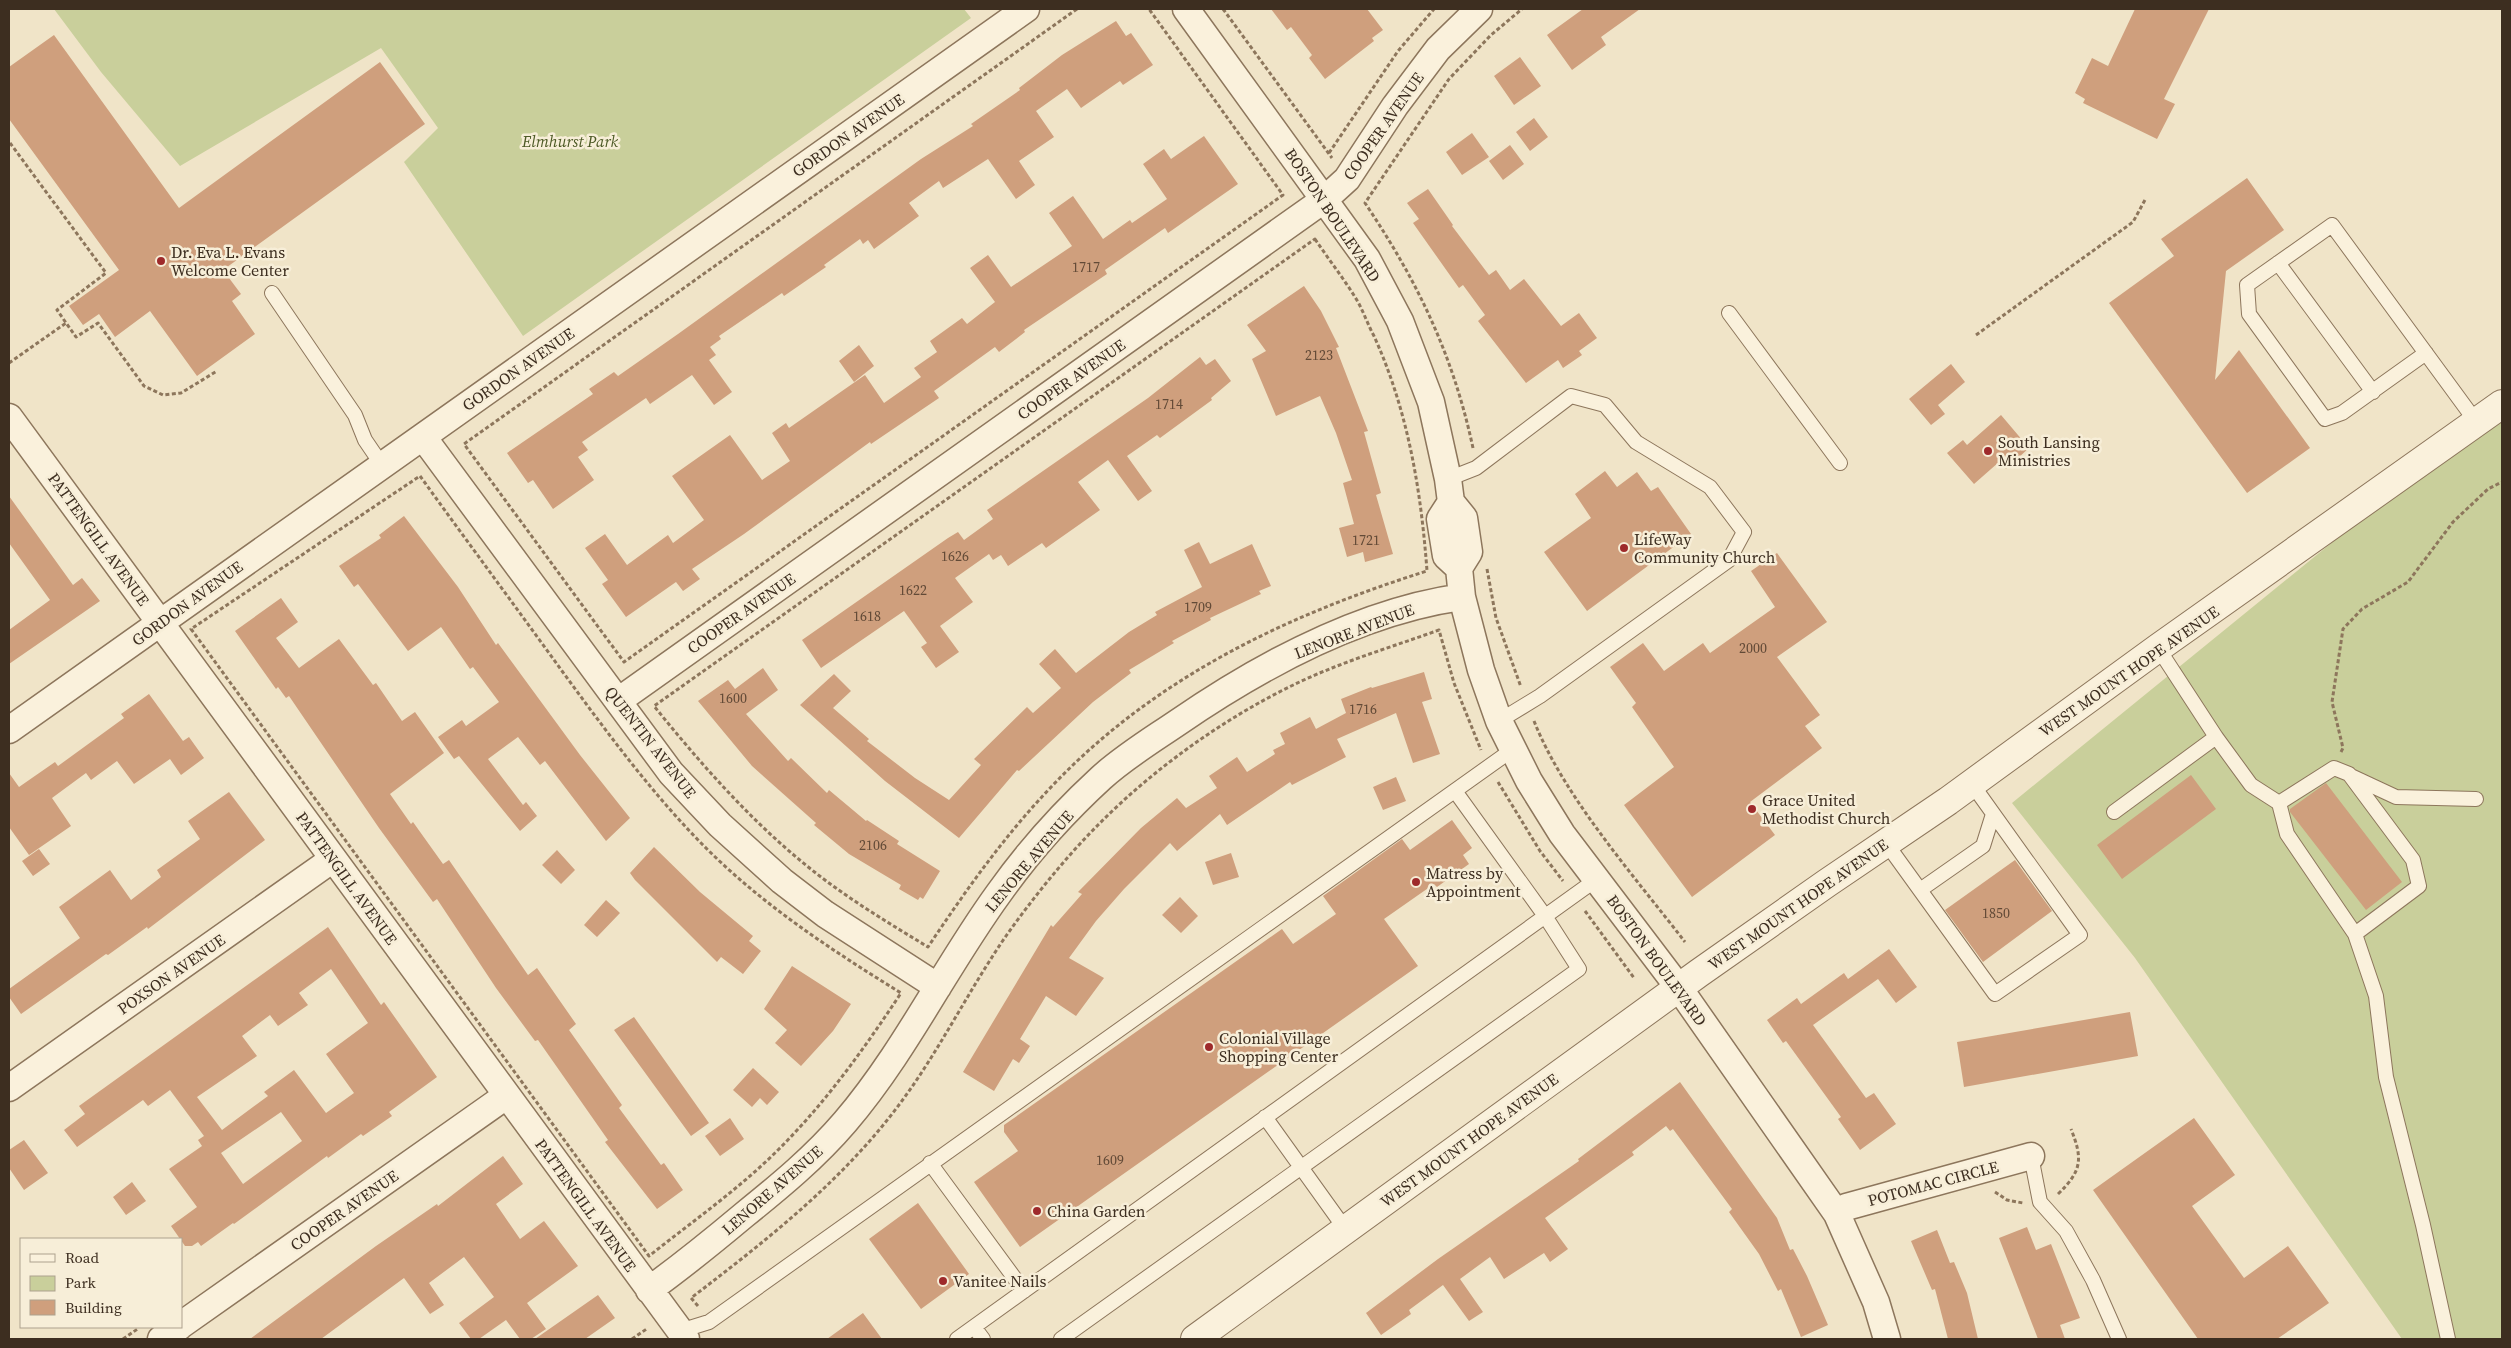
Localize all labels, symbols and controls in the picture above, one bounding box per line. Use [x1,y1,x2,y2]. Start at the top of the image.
street label: COOPER AVENUE [1337,67,1429,184]
street label: GORDON AVENUE [788,88,909,182]
park label: Elmhurst Park [521,130,618,152]
street label: BOSTON BOULEVARD [1280,144,1386,286]
place label: Dr. Eva L. Evans Welcome Center [171,241,289,281]
marker: Dr. Eva L. Evans Welcome Center [155,255,167,267]
house number: 1717 [1072,257,1100,277]
street label: GORDON AVENUE [458,322,579,416]
street label: COOPER AVENUE [1013,333,1130,425]
house number: 2123 [1305,345,1333,365]
house number: 1714 [1155,394,1183,414]
place label: South Lansing Ministries [1998,431,2100,471]
marker: South Lansing Ministries [1982,445,1994,457]
street label: PATTENGILL AVENUE [43,468,155,610]
place label: LifeWay Community Church [1634,528,1776,568]
house number: 1721 [1352,530,1380,550]
marker: LifeWay Community Church [1618,542,1630,554]
house number: 1626 [941,546,969,566]
street label: GORDON AVENUE [127,555,247,651]
street label: COOPER AVENUE [683,567,800,659]
house number: 1622 [899,580,927,600]
house number: 1709 [1184,597,1212,617]
street label: LENORE AVENUE [1291,598,1417,664]
street label: WEST MOUNT HOPE AVENUE [2035,600,2224,742]
house number: 1618 [853,606,881,626]
house number: 2000 [1739,638,1767,658]
street label: QUENTIN AVENUE [600,681,702,803]
house number: 1600 [719,688,747,708]
house number: 1716 [1349,699,1377,719]
place label: Grace United Methodist Church [1762,789,1891,829]
marker: Grace United Methodist Church [1746,803,1758,815]
street label: LENORE AVENUE [980,805,1078,917]
street label: PATTENGILL AVENUE [291,807,403,949]
street label: WEST MOUNT HOPE AVENUE [1704,833,1893,975]
house number: 2106 [859,835,887,855]
place label: Matress by Appointment [1426,862,1521,902]
marker: Matress by Appointment [1410,876,1422,888]
street label: BOSTON BOULEVARD [1602,890,1712,1030]
house number: 1850 [1982,903,2010,923]
street label: POXSON AVENUE [113,928,230,1019]
place label: Colonial Village Shopping Center [1219,1027,1338,1067]
marker: Colonial Village Shopping Center [1203,1041,1215,1053]
street label: WEST MOUNT HOPE AVENUE [1376,1068,1563,1212]
street label: PATTENGILL AVENUE [530,1134,642,1276]
street label: LENORE AVENUE [717,1140,827,1240]
house number: 1609 [1096,1150,1124,1170]
street label: POTOMAC CIRCLE [1865,1155,2001,1211]
street label: COOPER AVENUE [286,1164,403,1256]
place label: China Garden [1047,1200,1146,1222]
marker: China Garden [1031,1205,1043,1217]
legend [20,1238,182,1328]
text: Road [65,1247,99,1268]
place label: Vanitee Nails [953,1270,1047,1292]
text: Park [65,1272,97,1293]
marker: Vanitee Nails [937,1275,949,1287]
text: Building [65,1297,122,1318]

